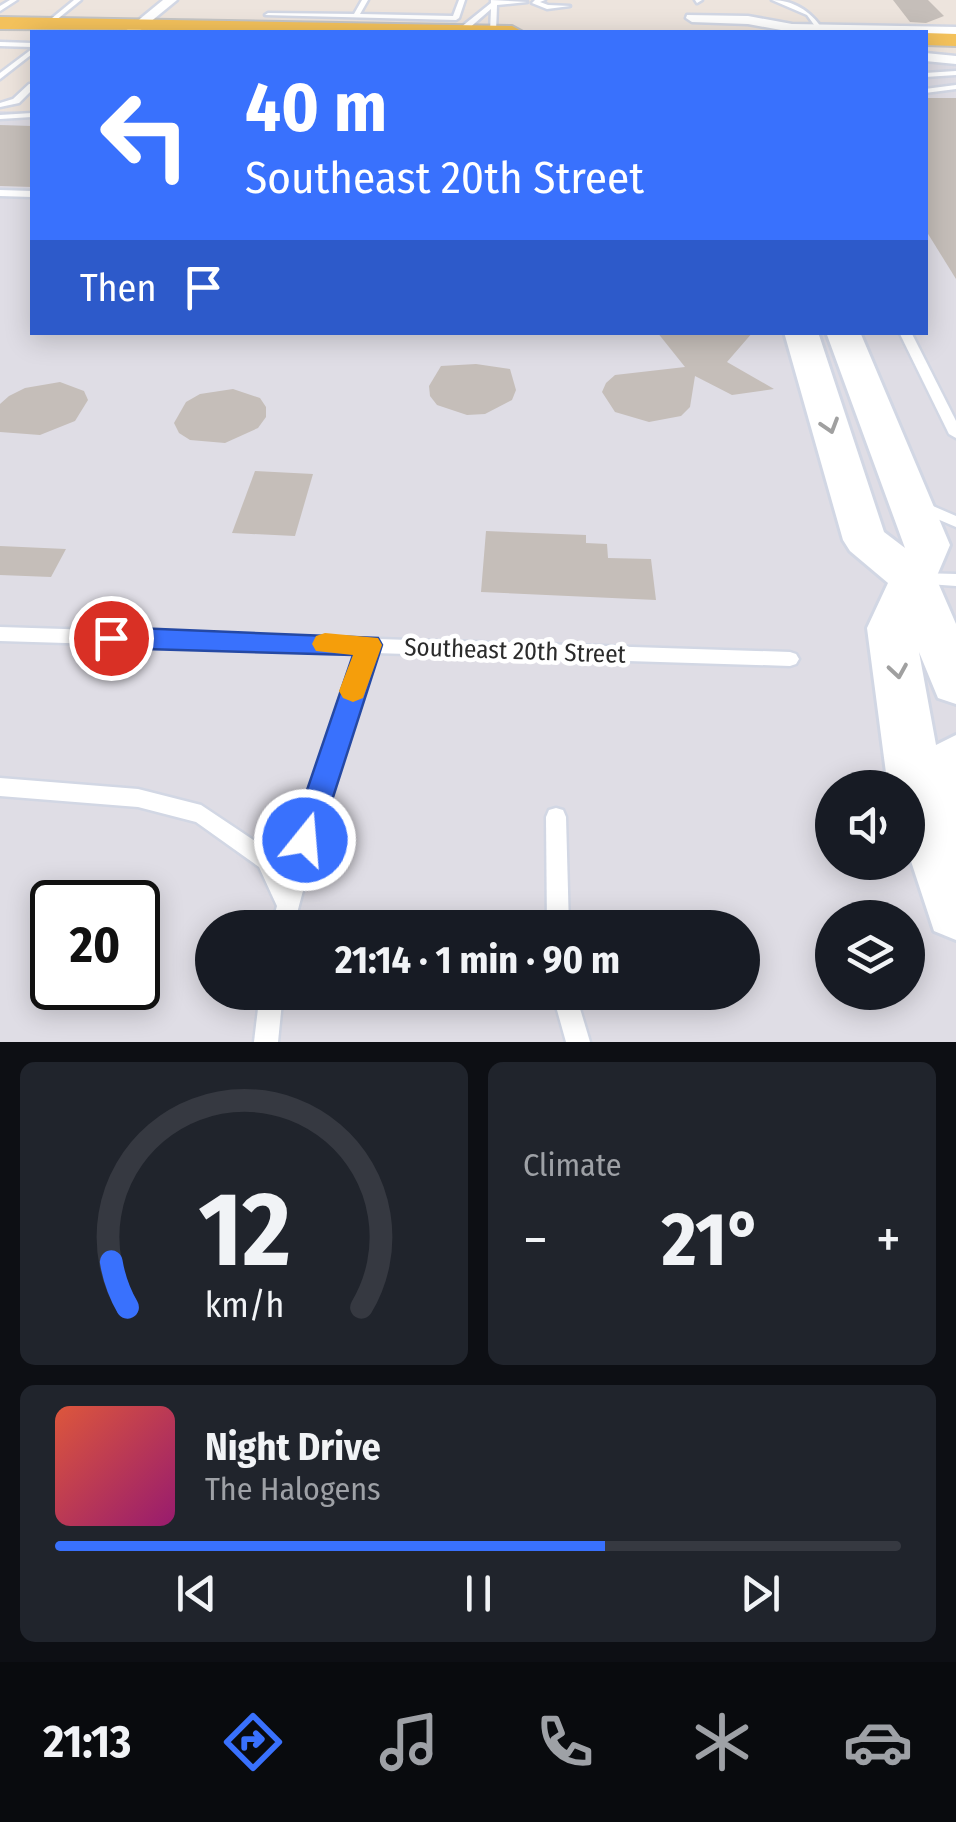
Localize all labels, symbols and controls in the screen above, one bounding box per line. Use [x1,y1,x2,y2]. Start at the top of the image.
text: 40 m [245,66,387,150]
icon: left [80,70,210,200]
text: Southeast 20th Street [245,151,644,205]
icon: arrive [176,260,231,315]
text: Then [80,265,156,311]
one-way arrow [818,416,839,433]
pin [69,596,154,681]
icon: arrive [84,611,139,666]
street label: Southeast 20th Street [404,632,627,670]
one-way arrow [886,662,907,679]
map controls [815,770,925,1010]
button: sound [815,770,925,880]
position arrow [253,788,357,892]
speed limit sign: 20 [30,880,160,1010]
button: layers [815,900,925,1010]
text: 21:14 · 1 min · 90 m [335,937,620,983]
text: Climate [523,1146,622,1184]
text: 12 [198,1168,290,1293]
text: 21° [662,1195,762,1285]
text: − [523,1207,548,1273]
text: + [876,1207,901,1273]
text: km/h [204,1284,284,1326]
text: Night Drive [205,1424,381,1470]
text: The Halogens [205,1470,381,1508]
icon: previous [169,1566,224,1621]
icon: pause [451,1566,506,1621]
icon: next [733,1566,788,1621]
icon: directions [218,1707,288,1777]
icon: music [374,1707,444,1777]
icon: phone [530,1707,600,1777]
icon: climate [687,1707,757,1777]
icon: car [843,1707,913,1777]
text: 21:13 [43,1715,131,1769]

